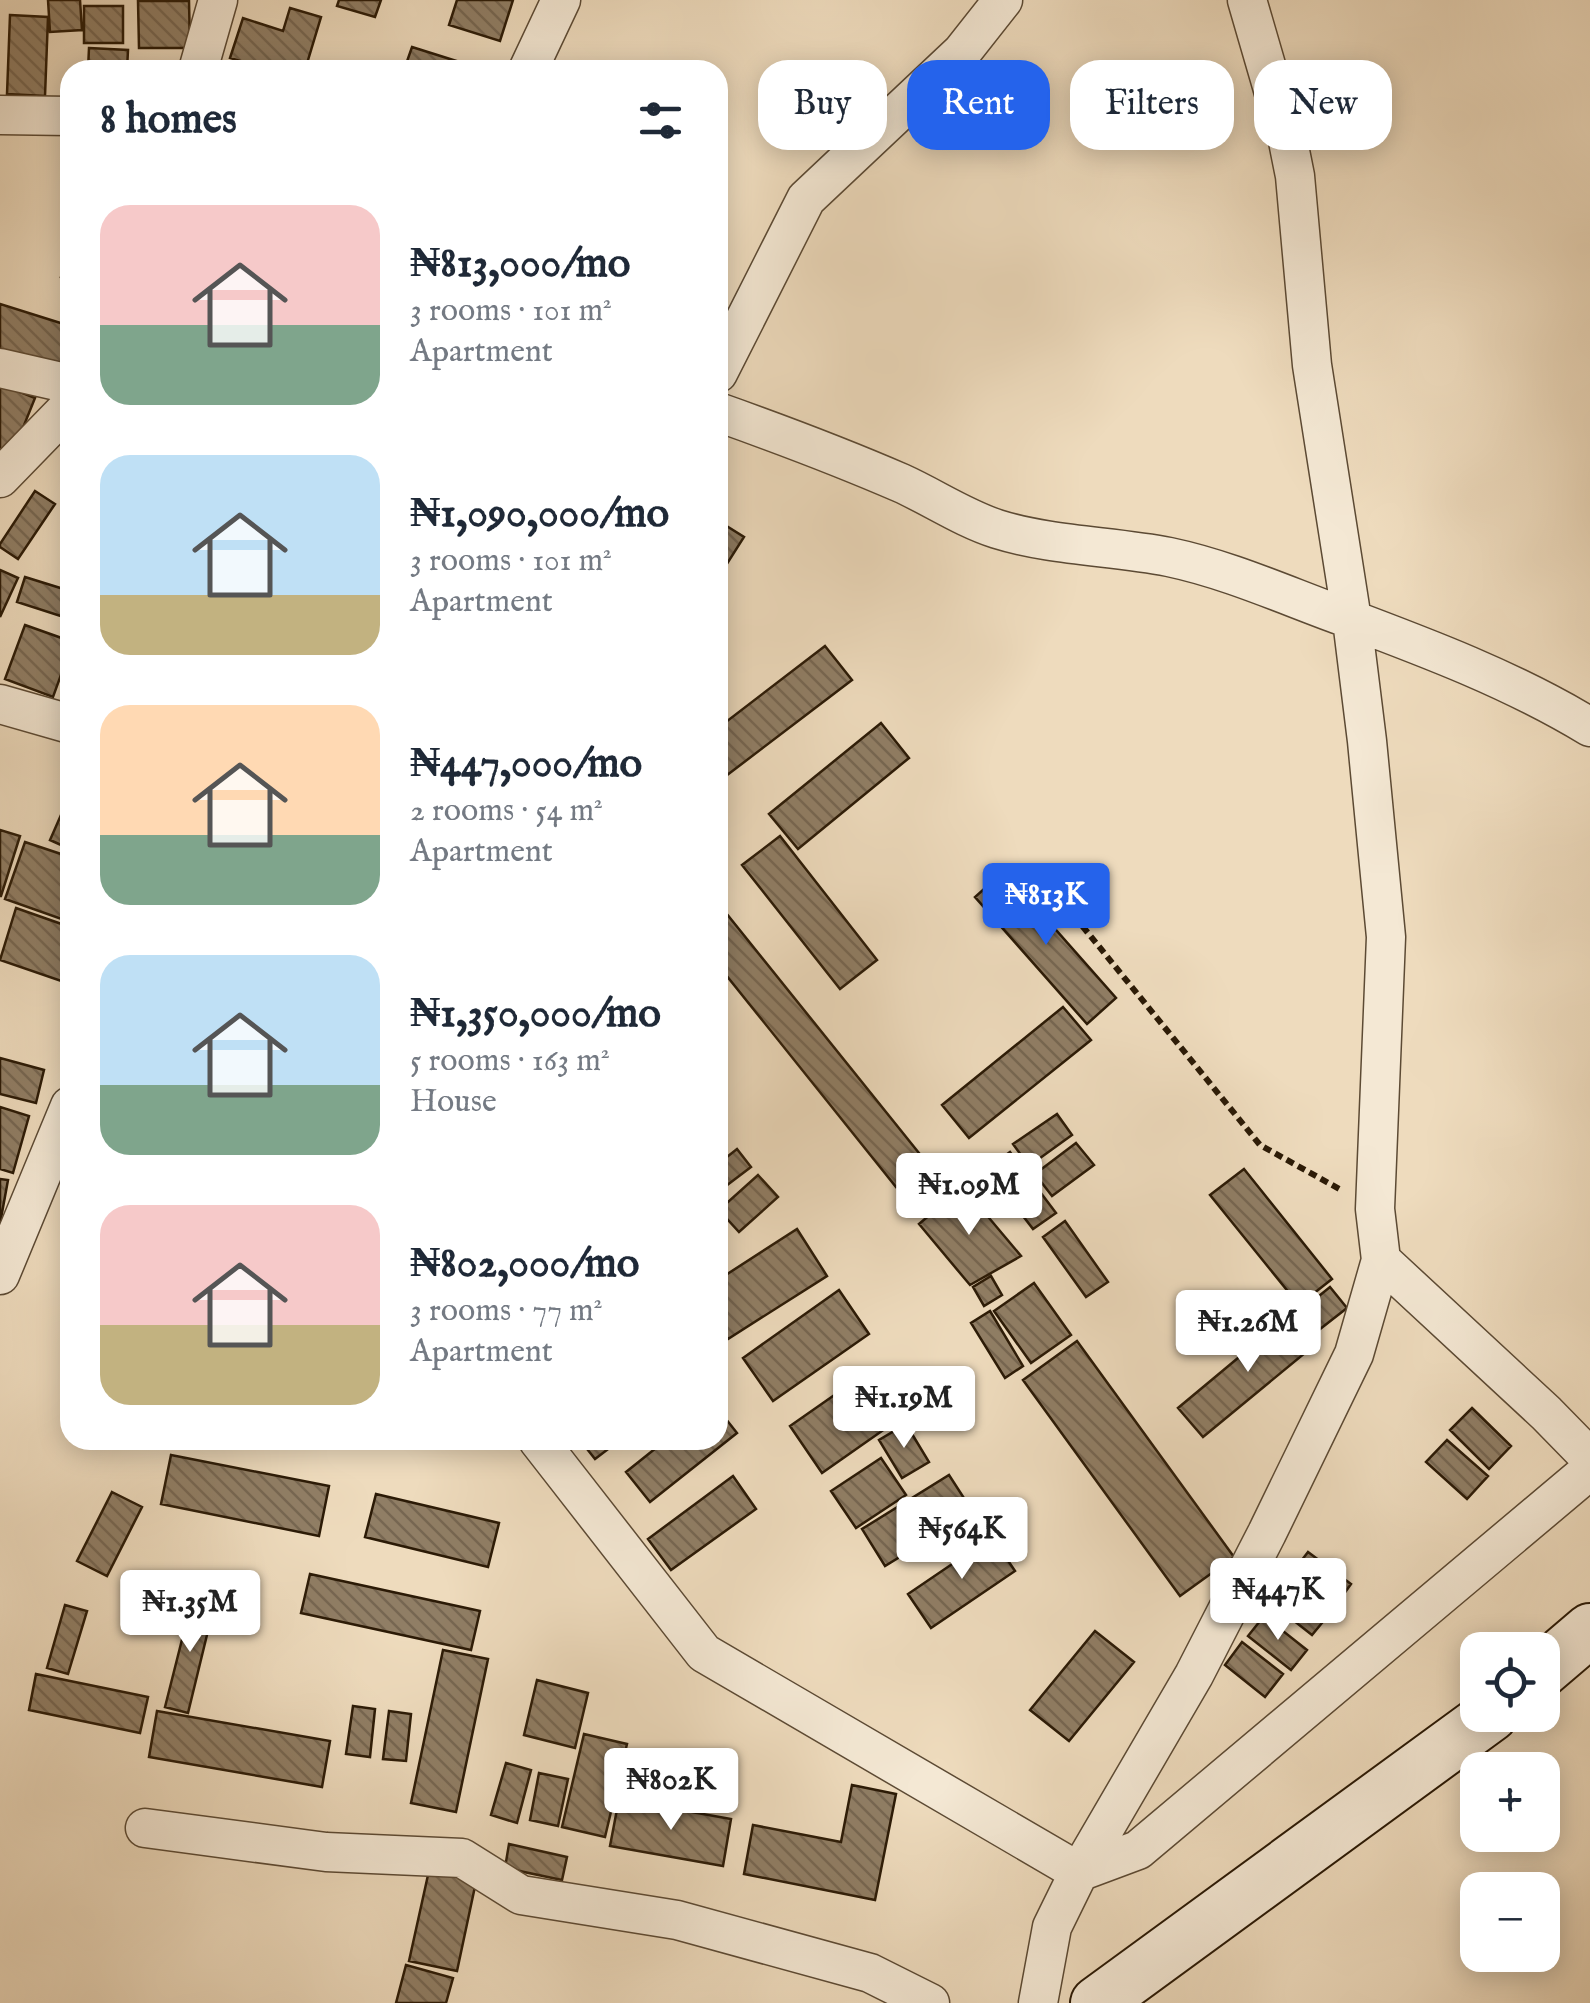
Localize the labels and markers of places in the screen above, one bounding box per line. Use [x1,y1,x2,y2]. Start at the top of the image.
pin: ₦813K [976,863,1116,948]
pin: ₦1.09M [888,1153,1050,1238]
pin: ₦1.26M [1167,1290,1329,1375]
pin: ₦1.19M [823,1366,985,1451]
pin: ₦564K [892,1497,1032,1582]
pin: ₦447K [1208,1558,1348,1643]
pin: ₦1.35M [109,1570,271,1655]
pin: ₦802K [601,1748,741,1833]

